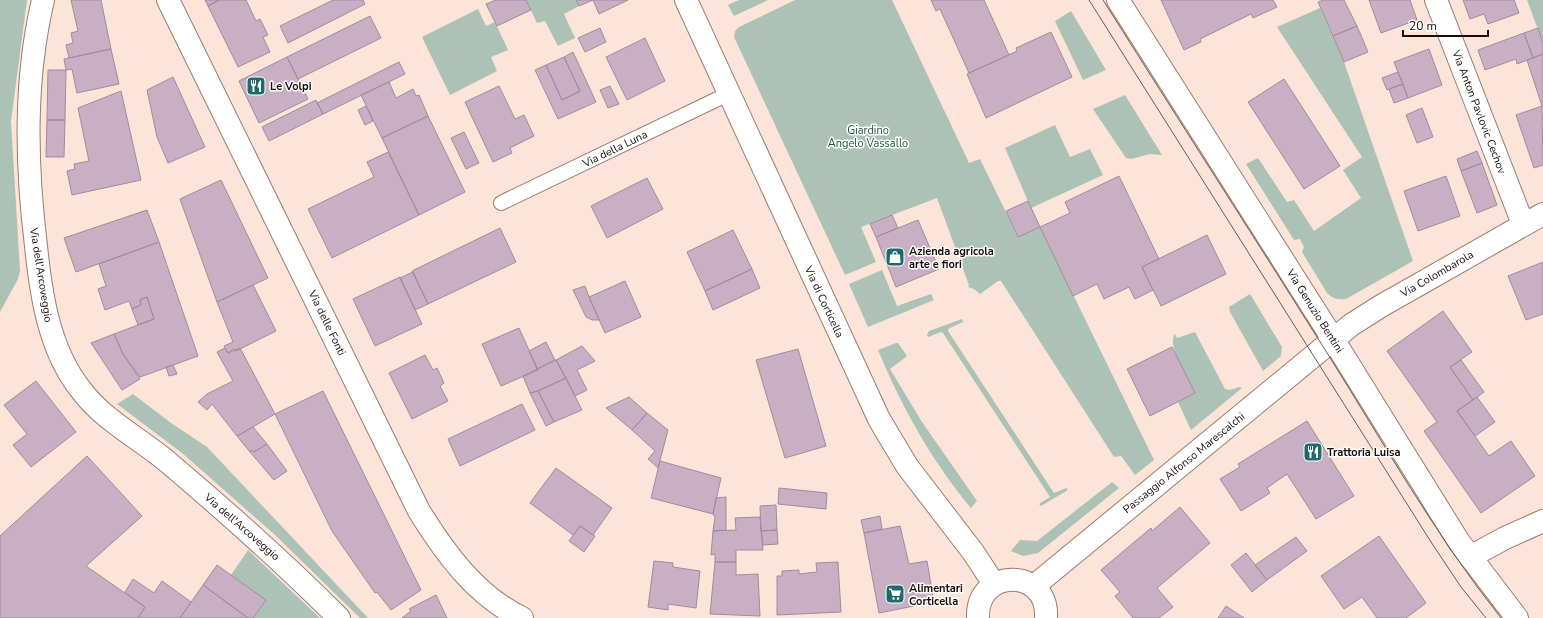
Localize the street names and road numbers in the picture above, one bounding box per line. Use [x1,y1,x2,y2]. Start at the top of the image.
street label: Via Anton Pavlovic Cechov [1448,47,1510,176]
street label: Via della Luna [579,127,650,172]
street label: Via dell'Arcoveggio [26,226,56,323]
street label: Via Colombarola [1397,247,1476,301]
street label: Via di Corticella [800,263,847,340]
street label: Via Genuzio Bentini [1283,265,1347,356]
street label: Via delle Fonti [304,287,349,358]
street label: Passaggio Alfonso Marescalchi [1120,409,1248,517]
street label: Via dell'Arcoveggio [200,489,283,564]

